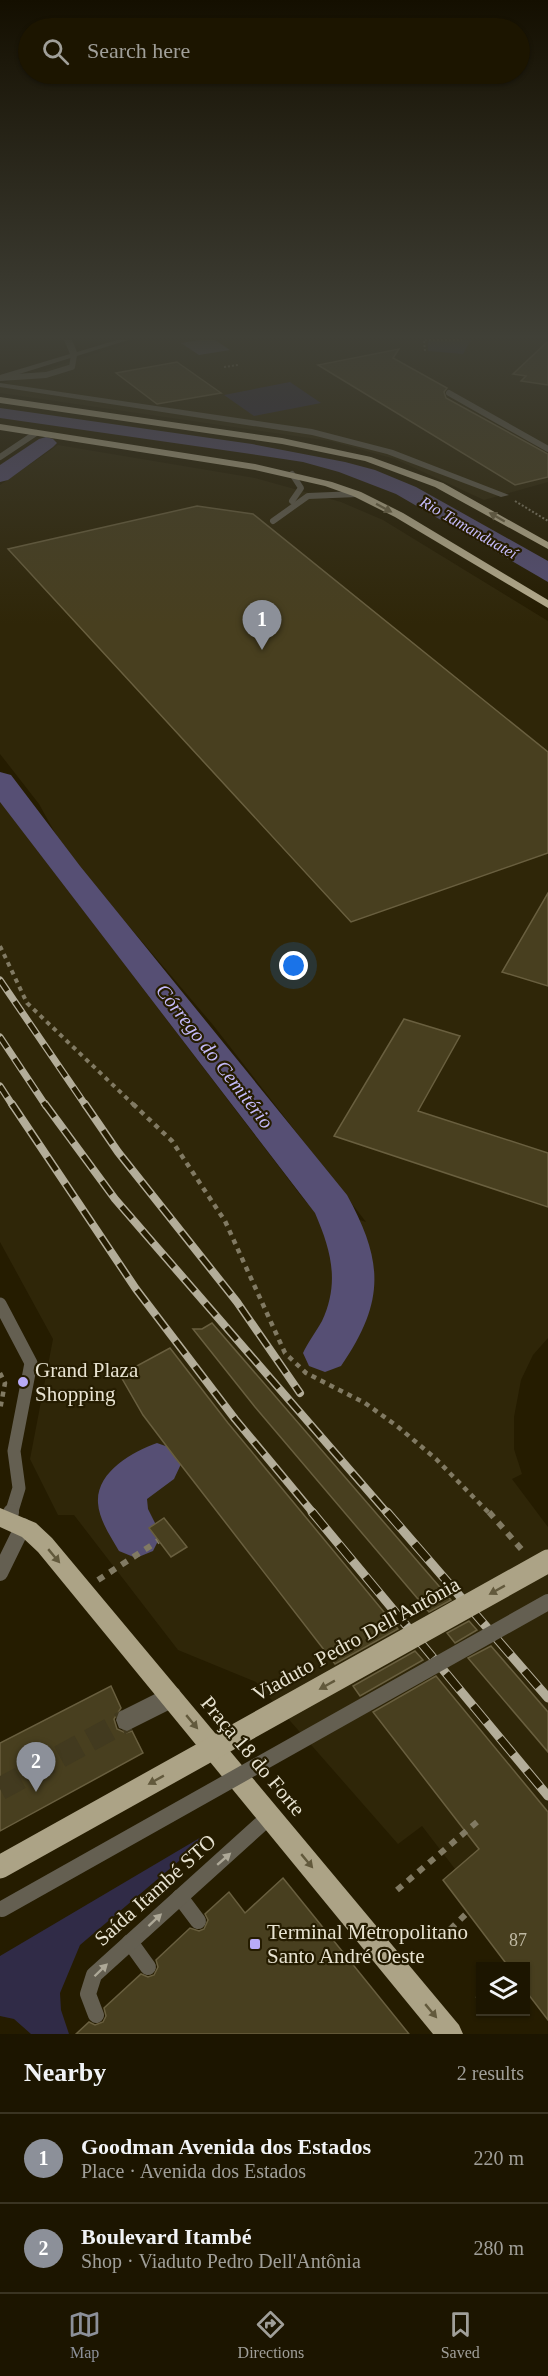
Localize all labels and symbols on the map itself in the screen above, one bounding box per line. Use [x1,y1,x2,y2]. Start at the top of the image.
water label: Rio Tamanduateí [416,492,522,563]
one-way arrow [376,503,393,513]
one-way arrow [489,511,505,522]
pin: 1 [242,600,282,650]
your location [279,951,308,980]
water label: Córrego do Cemitério [151,979,278,1133]
place label: Grand Plaza Shopping [35,1358,139,1406]
marker: Grand Plaza Shopping [16,1375,30,1389]
one-way arrow [47,1548,60,1563]
street label: Viaduto Pedro Dell'Antônia [248,1572,465,1706]
one-way arrow [488,1585,505,1595]
one-way arrow [318,1680,335,1690]
street label: Praça 18 do Forte [196,1691,310,1821]
one-way arrow [185,1714,198,1730]
pin: 2 [16,1742,56,1792]
one-way arrow [147,1775,164,1785]
street label: Saída Itambé STO [89,1829,221,1951]
one-way arrow [216,1853,231,1866]
one-way arrow [300,1853,313,1868]
one-way arrow [147,1914,162,1927]
place label: Terminal Metropolitano Santo André Oeste [267,1920,468,1968]
house number: 87 [509,1930,527,1950]
marker: Terminal Metropolitano Santo André Oeste [248,1937,262,1951]
one-way arrow [93,1963,108,1977]
one-way arrow [424,2003,437,2018]

